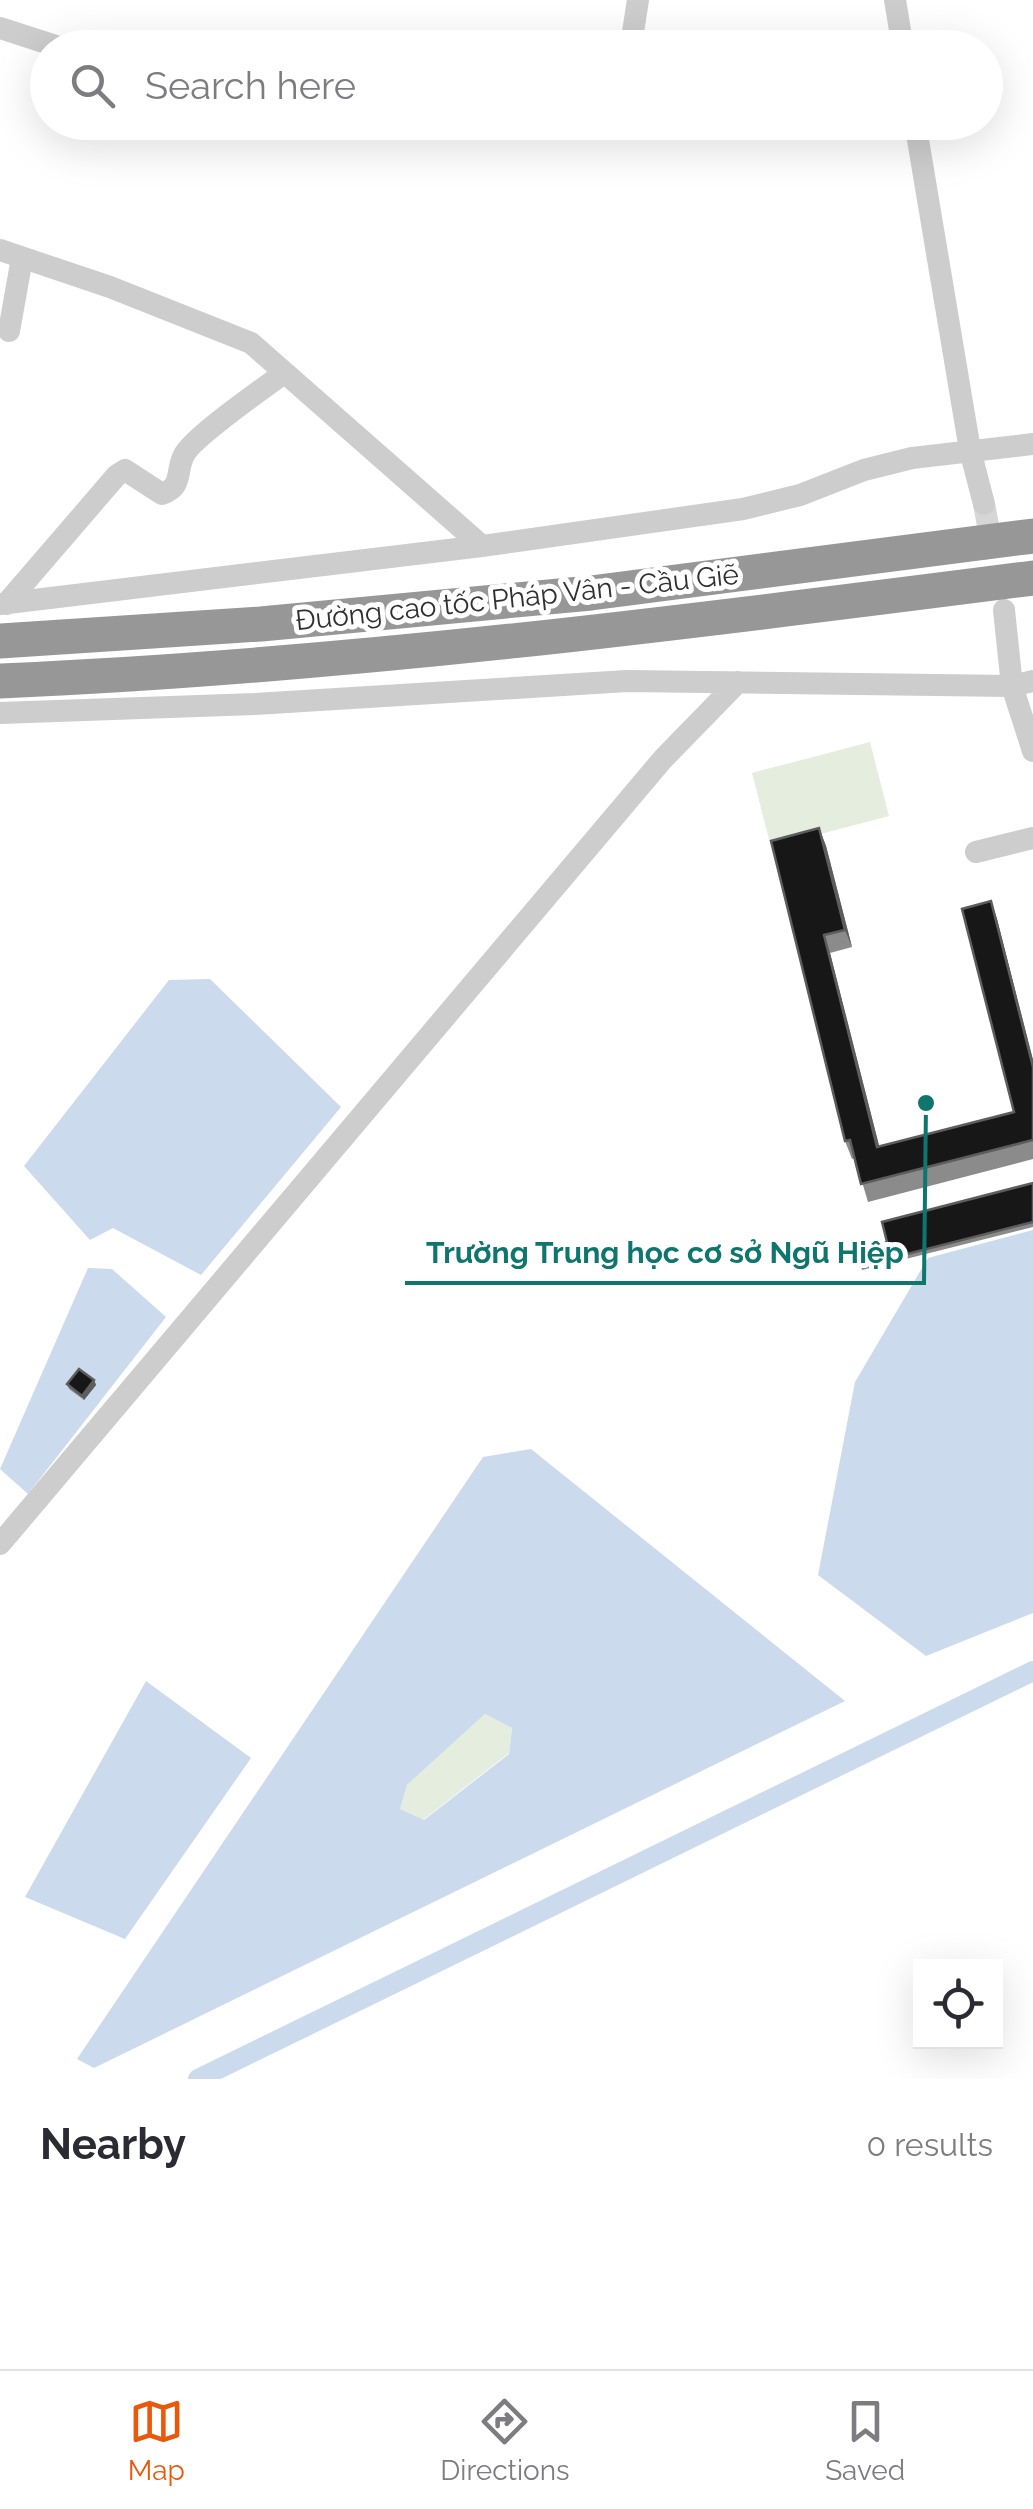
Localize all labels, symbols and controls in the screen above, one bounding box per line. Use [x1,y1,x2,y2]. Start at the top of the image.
search box [30,30,1003,140]
icon: search [65,58,120,113]
text: Search here [145,63,356,108]
street label: Đường cao tốc Pháp Vân - Cầu Giẽ [294,558,740,637]
callout: Trường Trung học cơ sở Ngũ Hiệp [405,1223,924,1283]
text: Trường Trung học cơ sở Ngũ Hiệp [426,1235,904,1270]
map controls [913,1959,1003,2049]
button: locate [913,1959,1003,2049]
text: Nearby [40,2120,186,2169]
text: 0 results [866,2126,993,2163]
tab: Map [128,2394,185,2487]
tab: Directions [440,2394,570,2487]
tab: Saved [825,2394,905,2487]

